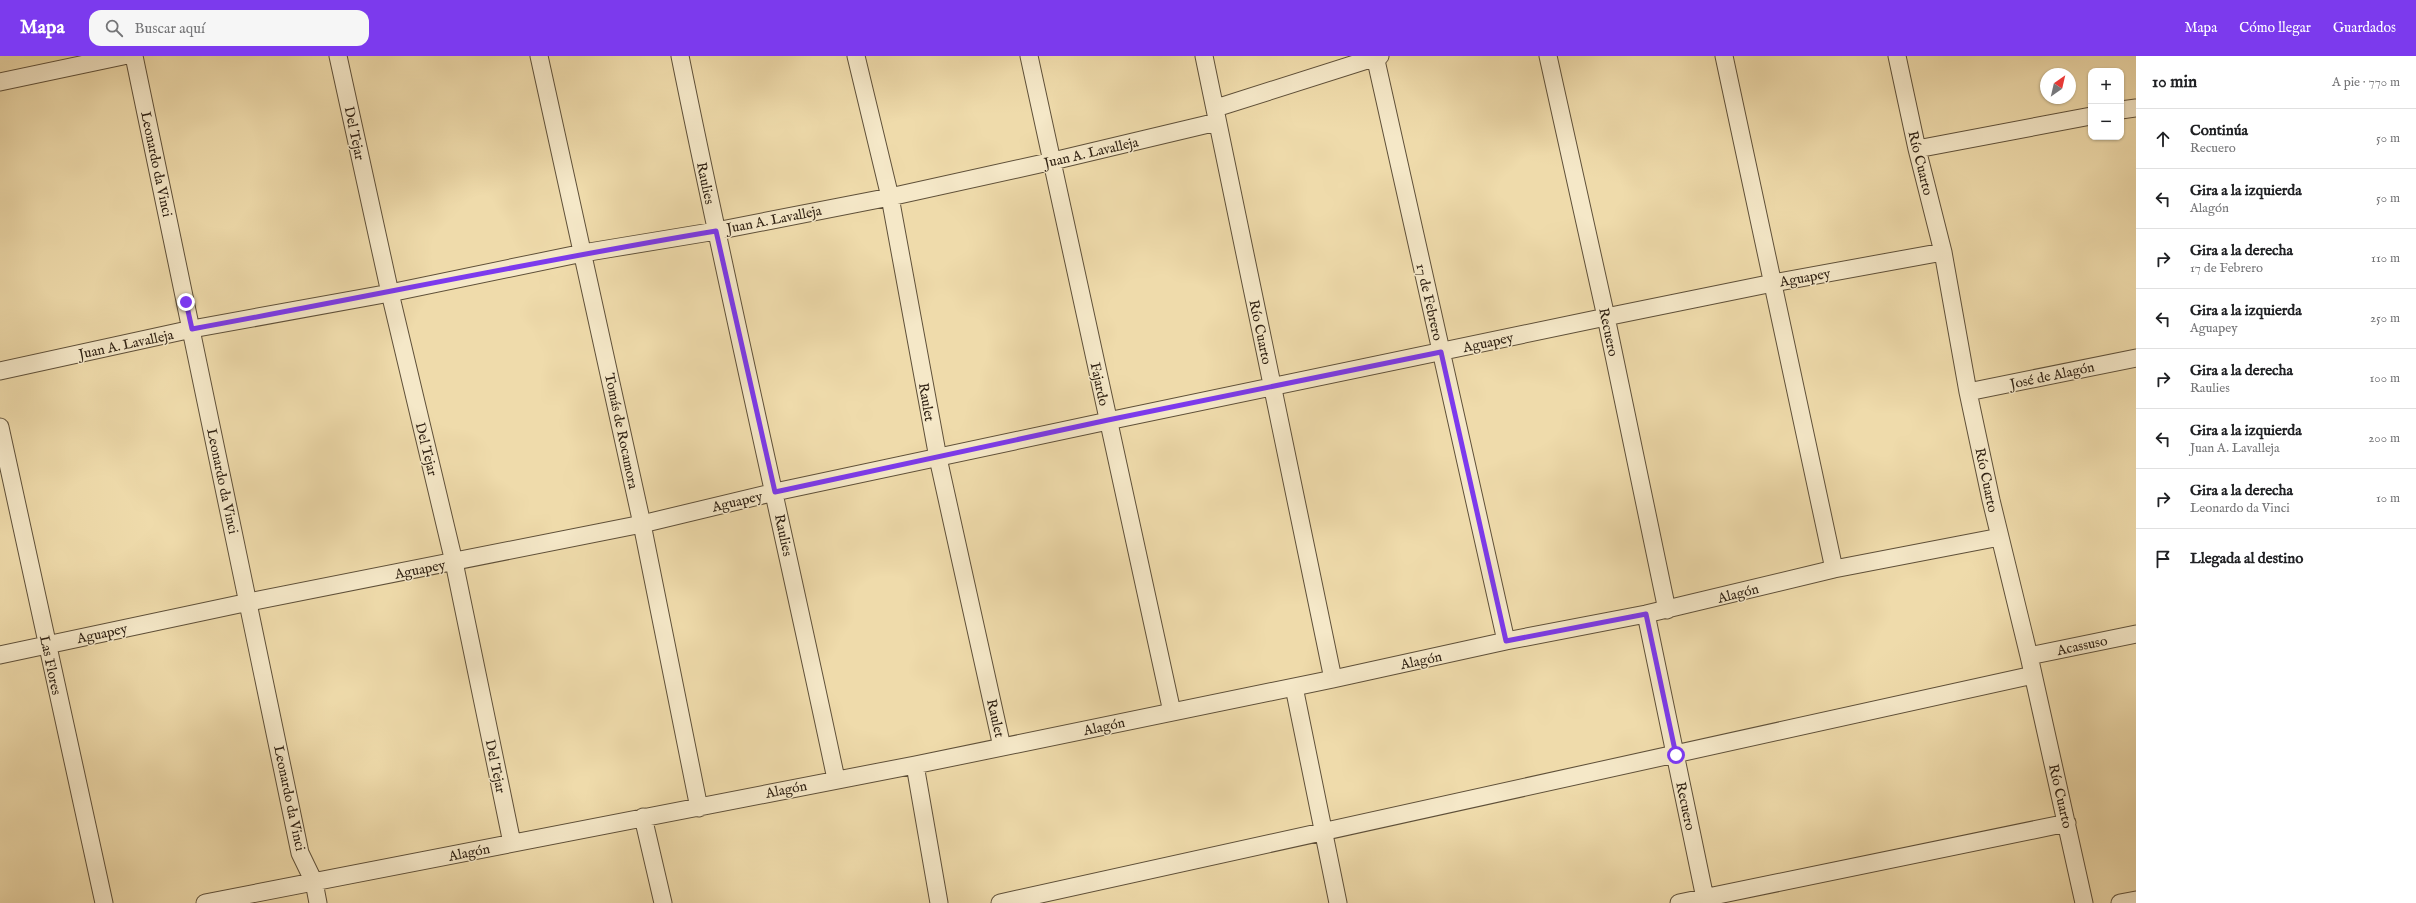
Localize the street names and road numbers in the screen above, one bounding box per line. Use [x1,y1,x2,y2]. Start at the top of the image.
street label: Del Tejar [340,105,368,162]
street label: Leonardo da Vinci [136,110,176,219]
street label: Río Cuarto [1903,129,1937,198]
street label: Juan A. Lavalleja [1040,133,1141,173]
street label: Raulies [692,160,718,206]
street label: Juan A. Lavalleja [723,202,824,238]
street label: 17 de Febrero [1411,262,1447,343]
street label: Aguapey [1777,265,1832,291]
street label: Río Cuarto [1244,298,1276,367]
street label: Recuero [1594,306,1622,359]
street label: Juan A. Lavalleja [75,326,176,364]
street label: Aguapey [1460,329,1515,357]
street label: José de Alagón [2006,358,2097,394]
street label: Fajardo [1086,361,1113,408]
street label: Tomás de Rocamora [600,372,642,492]
street label: Raulet [914,381,938,423]
street label: Del Tejar [411,421,441,478]
street label: Leonardo da Vinci [202,427,242,536]
street label: Río Cuarto [1970,446,2002,515]
street label: Aguapey [709,487,764,517]
street label: Raulies [770,512,796,558]
street label: Aguapey [392,556,447,584]
street label: Alagón [1715,580,1761,608]
street label: Aguapey [74,620,129,648]
street label: Acassuso [2054,632,2110,660]
street label: Las Flores [35,634,65,697]
street label: Alagón [1398,648,1444,674]
street label: Raulet [982,697,1008,739]
street label: Alagón [1081,714,1127,740]
street label: Del Tejar [481,738,509,795]
street label: Leonardo da Vinci [269,744,309,853]
street label: Río Cuarto [2044,762,2076,831]
street label: Alagón [763,777,809,803]
street label: Recuero [1671,780,1699,833]
street label: Alagón [446,840,492,866]

